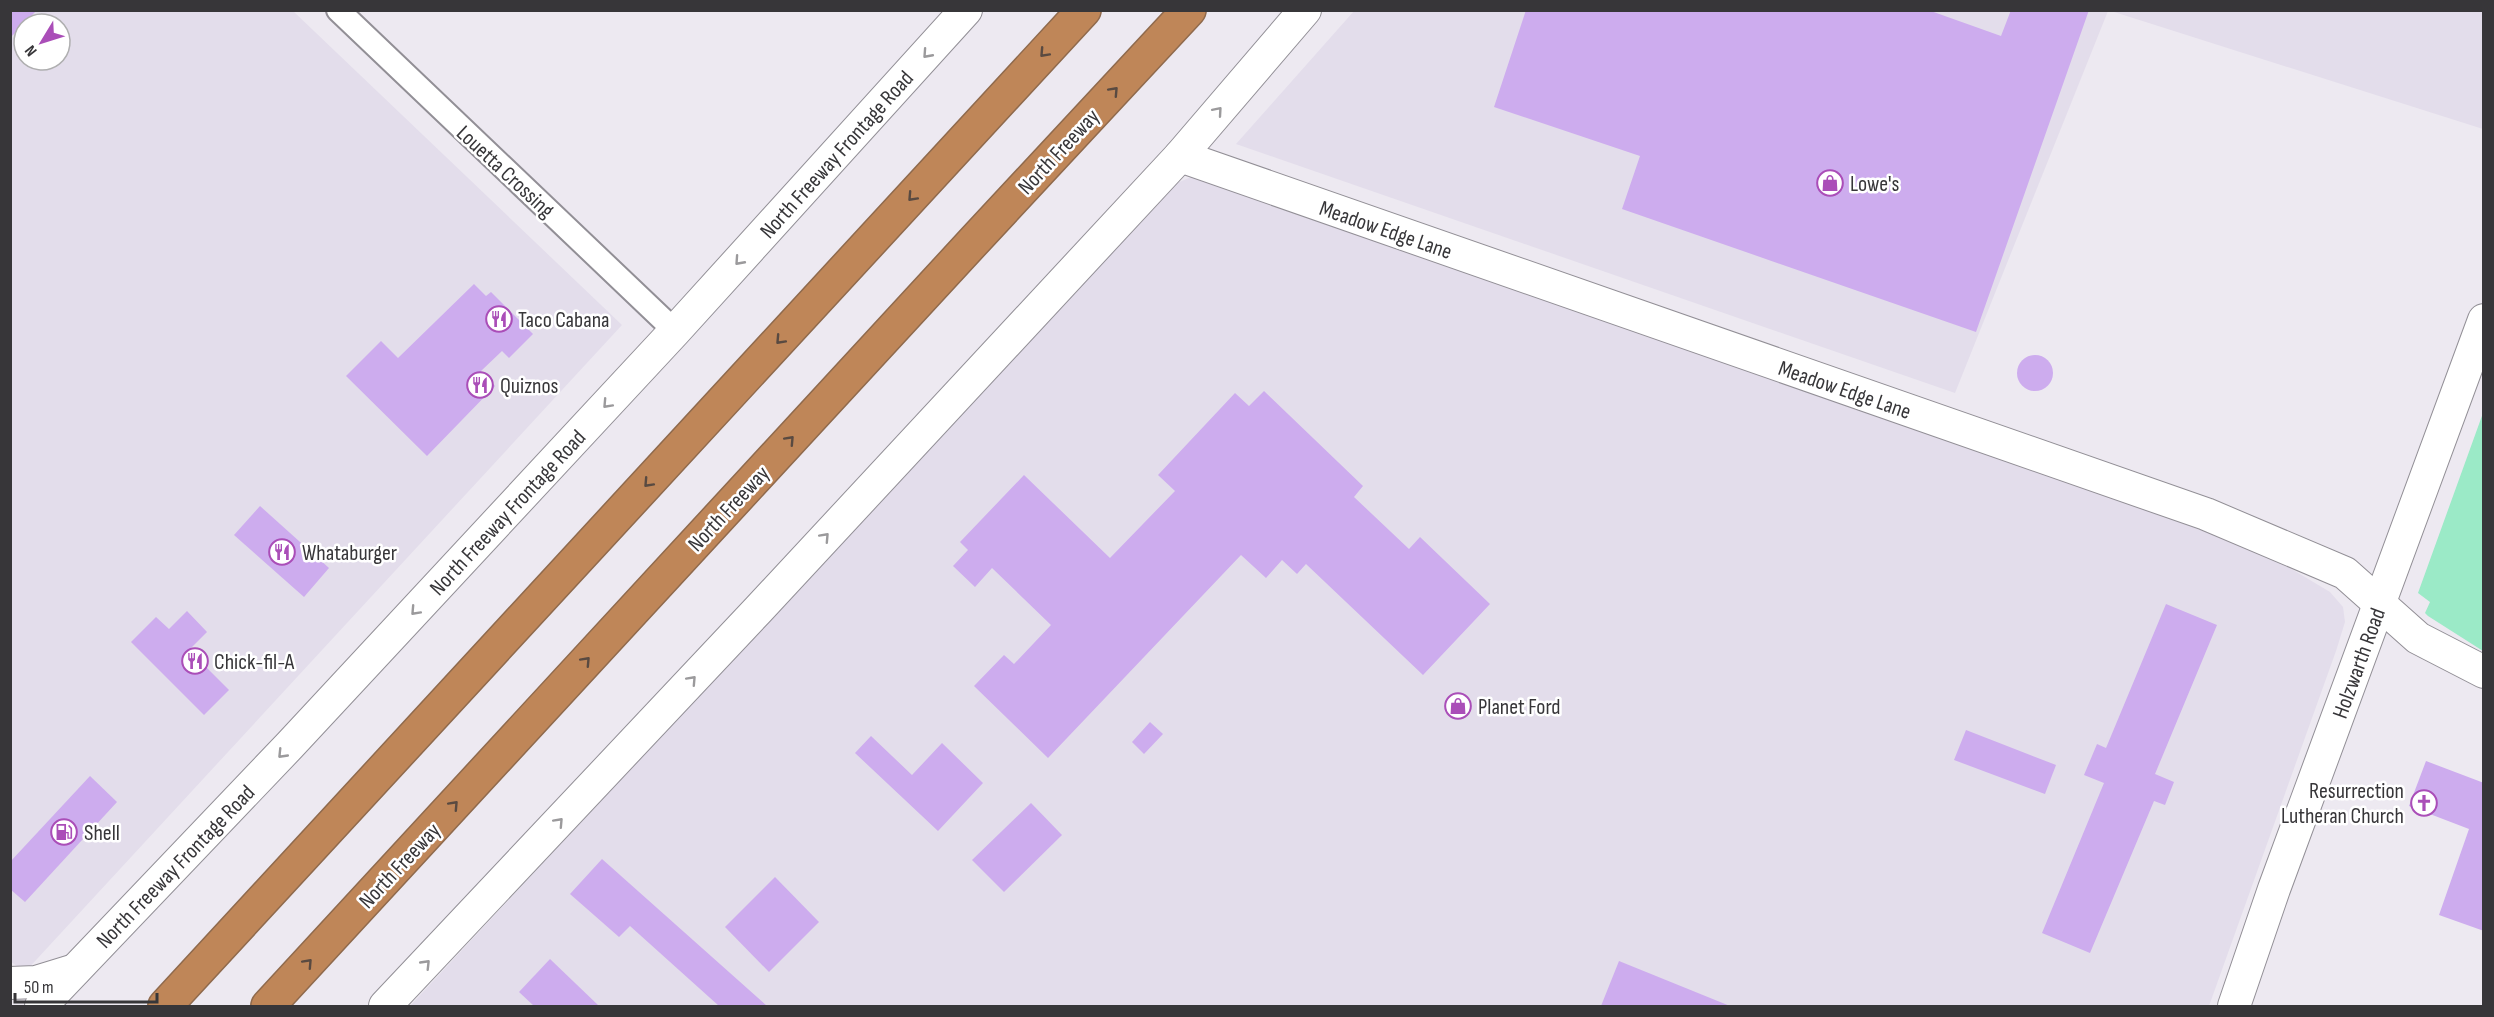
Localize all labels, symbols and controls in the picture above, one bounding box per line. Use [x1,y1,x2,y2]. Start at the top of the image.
north arrow [12,12,72,72]
text: N [21,41,41,60]
one-way arrow [923,47,934,58]
one-way arrow [1040,47,1051,57]
street label: North Freeway Frontage Road [755,66,920,244]
one-way arrow [1107,87,1118,97]
street label: North Freeway [1013,103,1106,200]
one-way arrow [1211,107,1222,118]
street label: Louetta Crossing [451,120,560,224]
shop icon: Lowe's [1815,168,1845,198]
place label: Lowe's [1850,171,1899,198]
one-way arrow [908,190,919,201]
street label: Meadow Edge Lane [1316,195,1455,266]
one-way arrow [735,254,746,264]
restaurant icon: Taco Cabana [484,304,514,334]
place label: Taco Cabana [518,307,610,334]
one-way arrow [776,333,787,344]
street label: Meadow Edge Lane [1775,355,1914,426]
restaurant icon: Quiznos [465,370,495,400]
place label: Quiznos [500,373,559,400]
one-way arrow [604,397,615,408]
street label: North Freeway Frontage Road [424,425,592,601]
one-way arrow [783,437,794,447]
street label: North Freeway [683,460,776,557]
one-way arrow [644,477,655,487]
one-way arrow [818,533,829,544]
restaurant icon: Whataburger [267,537,297,567]
place label: Whataburger [302,540,397,567]
one-way arrow [411,604,422,615]
street label: Holzwarth Road [2327,605,2392,722]
restaurant icon: Chick-fil-A [180,646,210,676]
place label: Chick-fil-A [214,649,295,676]
one-way arrow [579,657,590,668]
one-way arrow [685,676,696,687]
shop icon: Planet Ford [1443,691,1473,721]
place label: Planet Ford [1478,694,1561,721]
one-way arrow [278,747,289,757]
place label: Resurrection Lutheran Church [2281,778,2404,830]
street label: North Freeway Frontage Road [91,780,261,954]
church icon: Resurrection Lutheran Church [2409,788,2439,818]
one-way arrow [447,801,458,811]
fuel station icon: Shell [49,817,79,847]
street label: North Freeway [354,817,447,914]
one-way arrow [552,818,563,829]
place label: Shell [84,820,120,847]
one-way arrow [301,960,312,970]
one-way arrow [418,961,429,972]
scale bar [15,966,158,1004]
text: 50 m [24,977,54,998]

